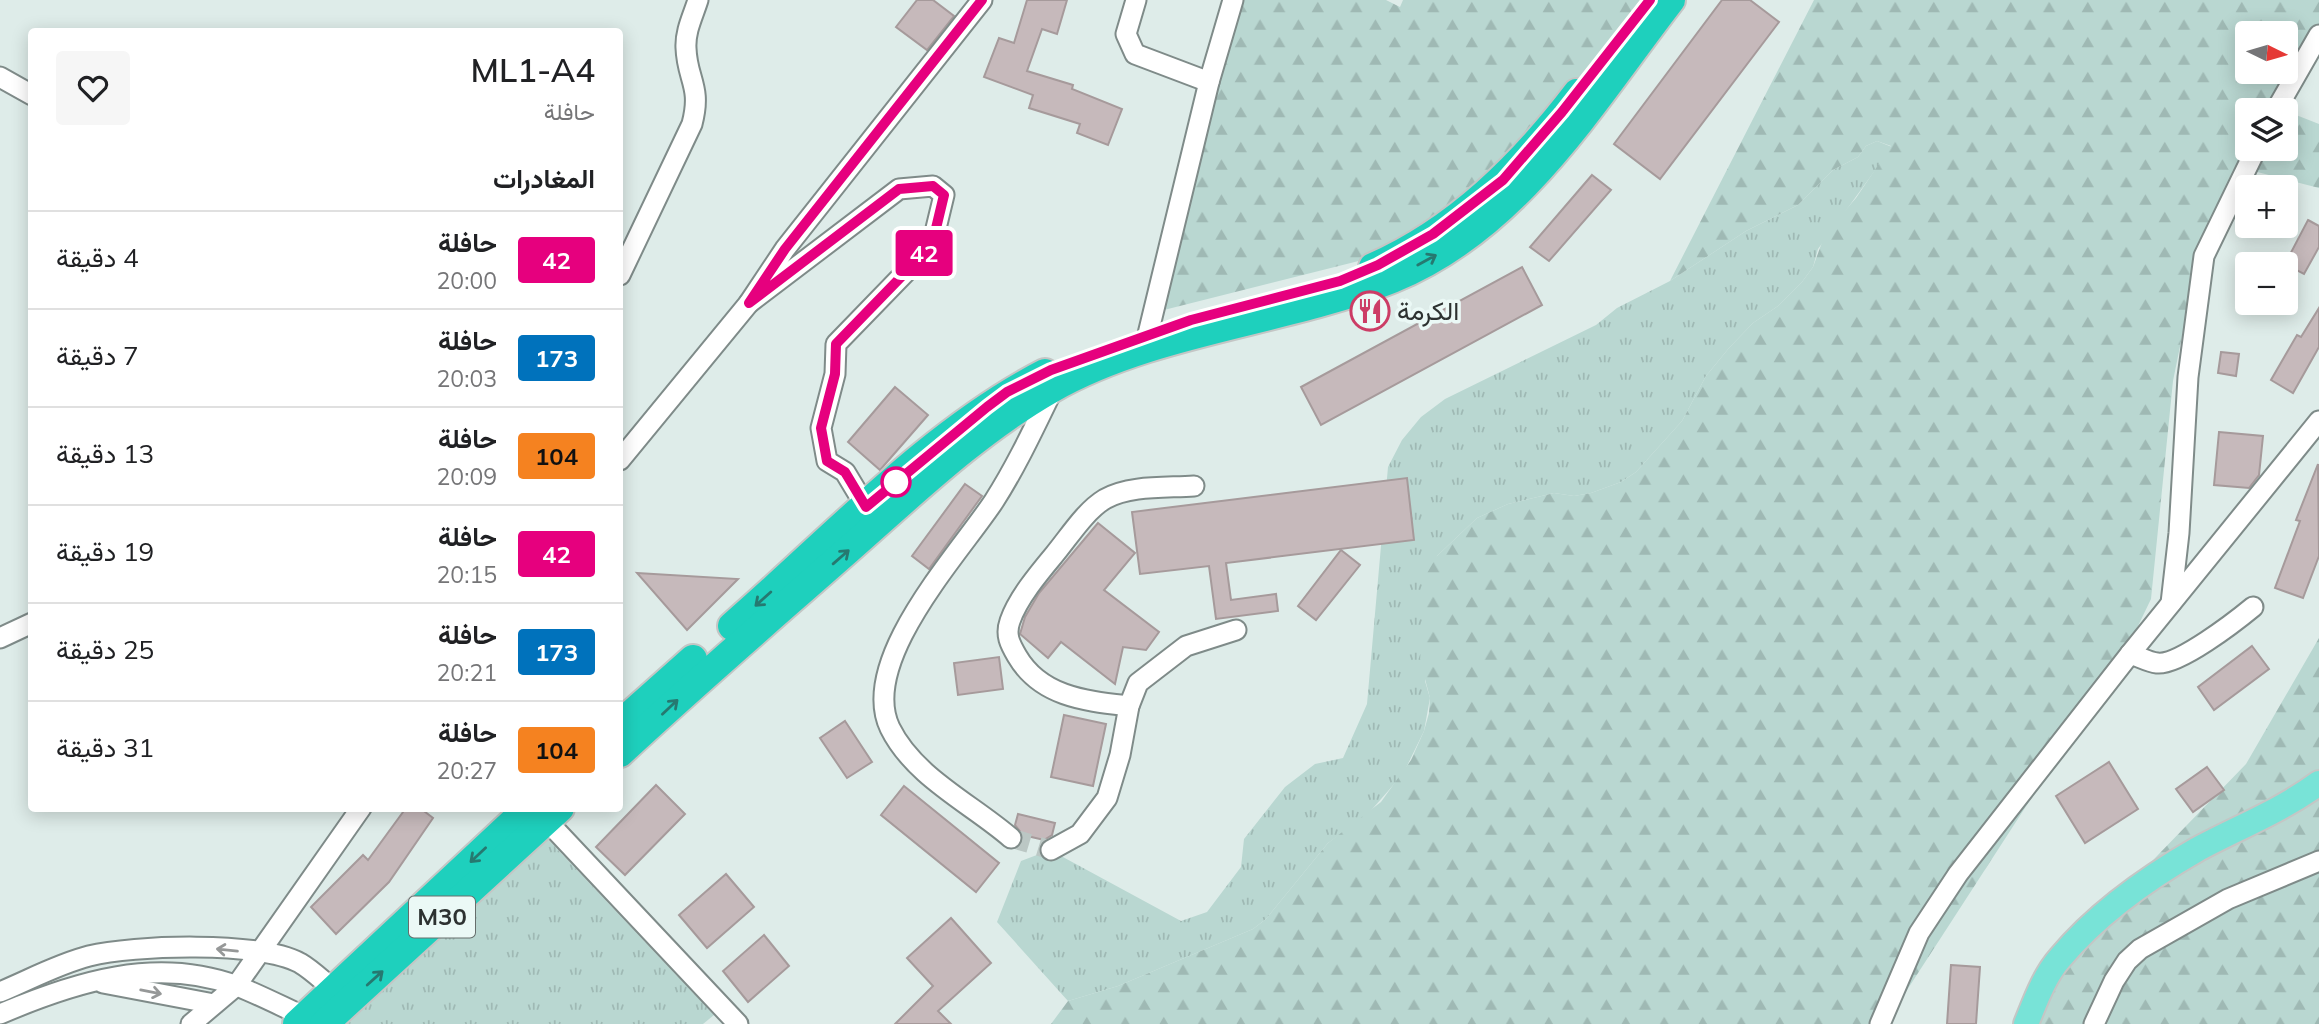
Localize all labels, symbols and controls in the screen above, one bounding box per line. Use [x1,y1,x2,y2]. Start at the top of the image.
north arrow [2235,21,2298,84]
map controls [2235,21,2298,315]
text: ML1-A4 [471,49,595,90]
button: heart [56,51,130,125]
text: حافلة [544,97,595,126]
button: layers [2235,98,2298,161]
text: المغادرات [493,162,595,195]
button: + [2235,175,2298,238]
text: حافلة [438,226,497,259]
line badge: 42 [892,230,956,276]
text: 42 [910,238,938,268]
text: 4 دقيقة [56,241,139,274]
text: 42 [542,245,571,275]
button: − [2235,252,2298,315]
one-way arrow [1417,253,1437,267]
text: 20:00 [437,266,497,295]
restaurant icon: الكرمة [1349,290,1391,332]
place label: الكرمة [1397,294,1459,327]
text: حافلة [438,324,497,357]
text: 7 دقيقة [56,339,139,372]
text: 173 [535,343,578,373]
text: 20:03 [437,364,497,393]
text: حافلة [438,422,497,455]
text: 13 دقيقة [56,437,154,470]
text: 104 [535,441,578,471]
text: 20:09 [437,462,497,491]
unlabelled marker [881,467,911,497]
text: حافلة [438,520,497,553]
text: 19 دقيقة [56,535,154,568]
text: 42 [542,539,571,569]
one-way arrow [832,549,850,565]
text: 20:15 [437,560,497,589]
one-way arrow [754,591,772,607]
text: حافلة [438,618,497,651]
text: 25 دقيقة [56,633,154,666]
text: 173 [535,637,578,667]
text: 20:21 [437,658,497,687]
one-way arrow [661,698,678,715]
text: حافلة [438,716,497,749]
text: 31 دقيقة [56,731,154,764]
text: 104 [535,735,578,765]
text: 20:27 [437,756,497,785]
one-way arrow [469,847,487,863]
road number: M30 [409,897,475,937]
one-way arrow [216,943,239,956]
one-way arrow [366,970,384,986]
one-way arrow [139,986,162,1000]

